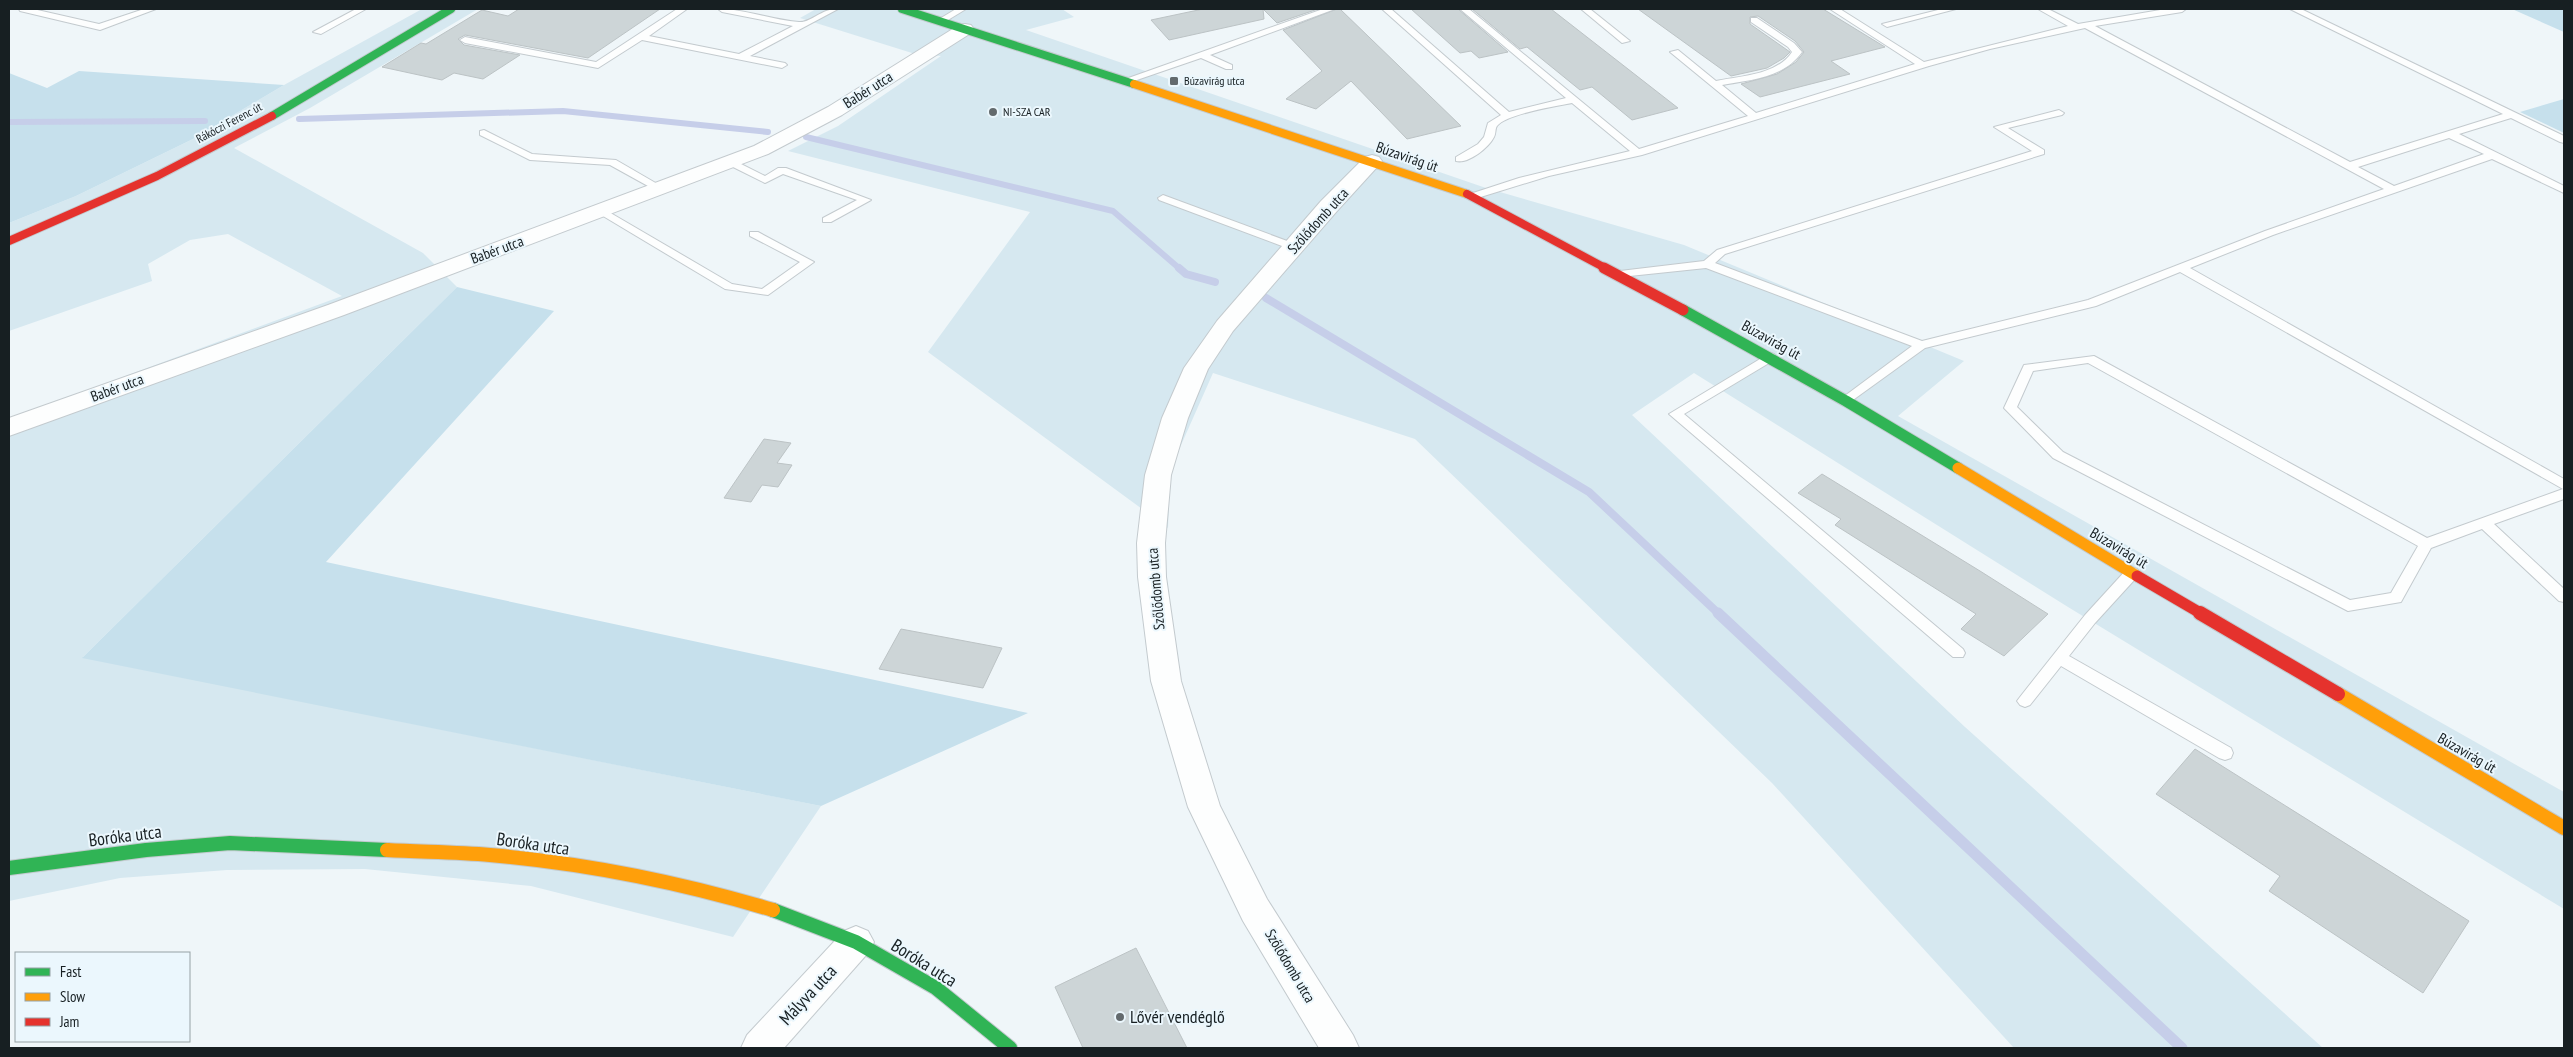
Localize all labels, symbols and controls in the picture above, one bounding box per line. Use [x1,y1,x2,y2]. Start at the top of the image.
street label: Babér utca [839,67,896,112]
place label: Búzavirág utca [1184,73,1245,88]
marker: Búzavirág utca [1168,75,1180,87]
street label: Rákóczi Ferenc út [193,99,265,146]
place label: NI-SZA CAR [1003,104,1051,119]
marker: NI-SZA CAR [987,106,999,118]
street label: Búzavirág út [1374,137,1441,176]
street label: Szőlődomb utca [1283,184,1352,258]
street label: Babér utca [468,231,526,268]
street label: Búzavirág út [1738,316,1804,363]
street label: Babér utca [88,369,146,406]
street label: Búzavirág út [2087,523,2152,572]
street label: Szőlődomb utca [1142,547,1169,631]
street label: Búzavirág út [2435,728,2500,777]
street label: Boróka utca [87,820,163,851]
street label: Boróka utca [495,827,571,860]
street label: Szőlődomb utca [1261,926,1320,1006]
street label: Boróka utca [887,933,961,992]
legend [15,952,190,1042]
street label: Mályva utca [774,960,841,1030]
text: Fast [60,962,81,981]
text: Slow [60,987,85,1006]
place label: Lővér vendéglő [1130,1005,1225,1028]
marker: Lővér vendéglő [1114,1011,1126,1023]
text: Jam [59,1012,79,1031]

